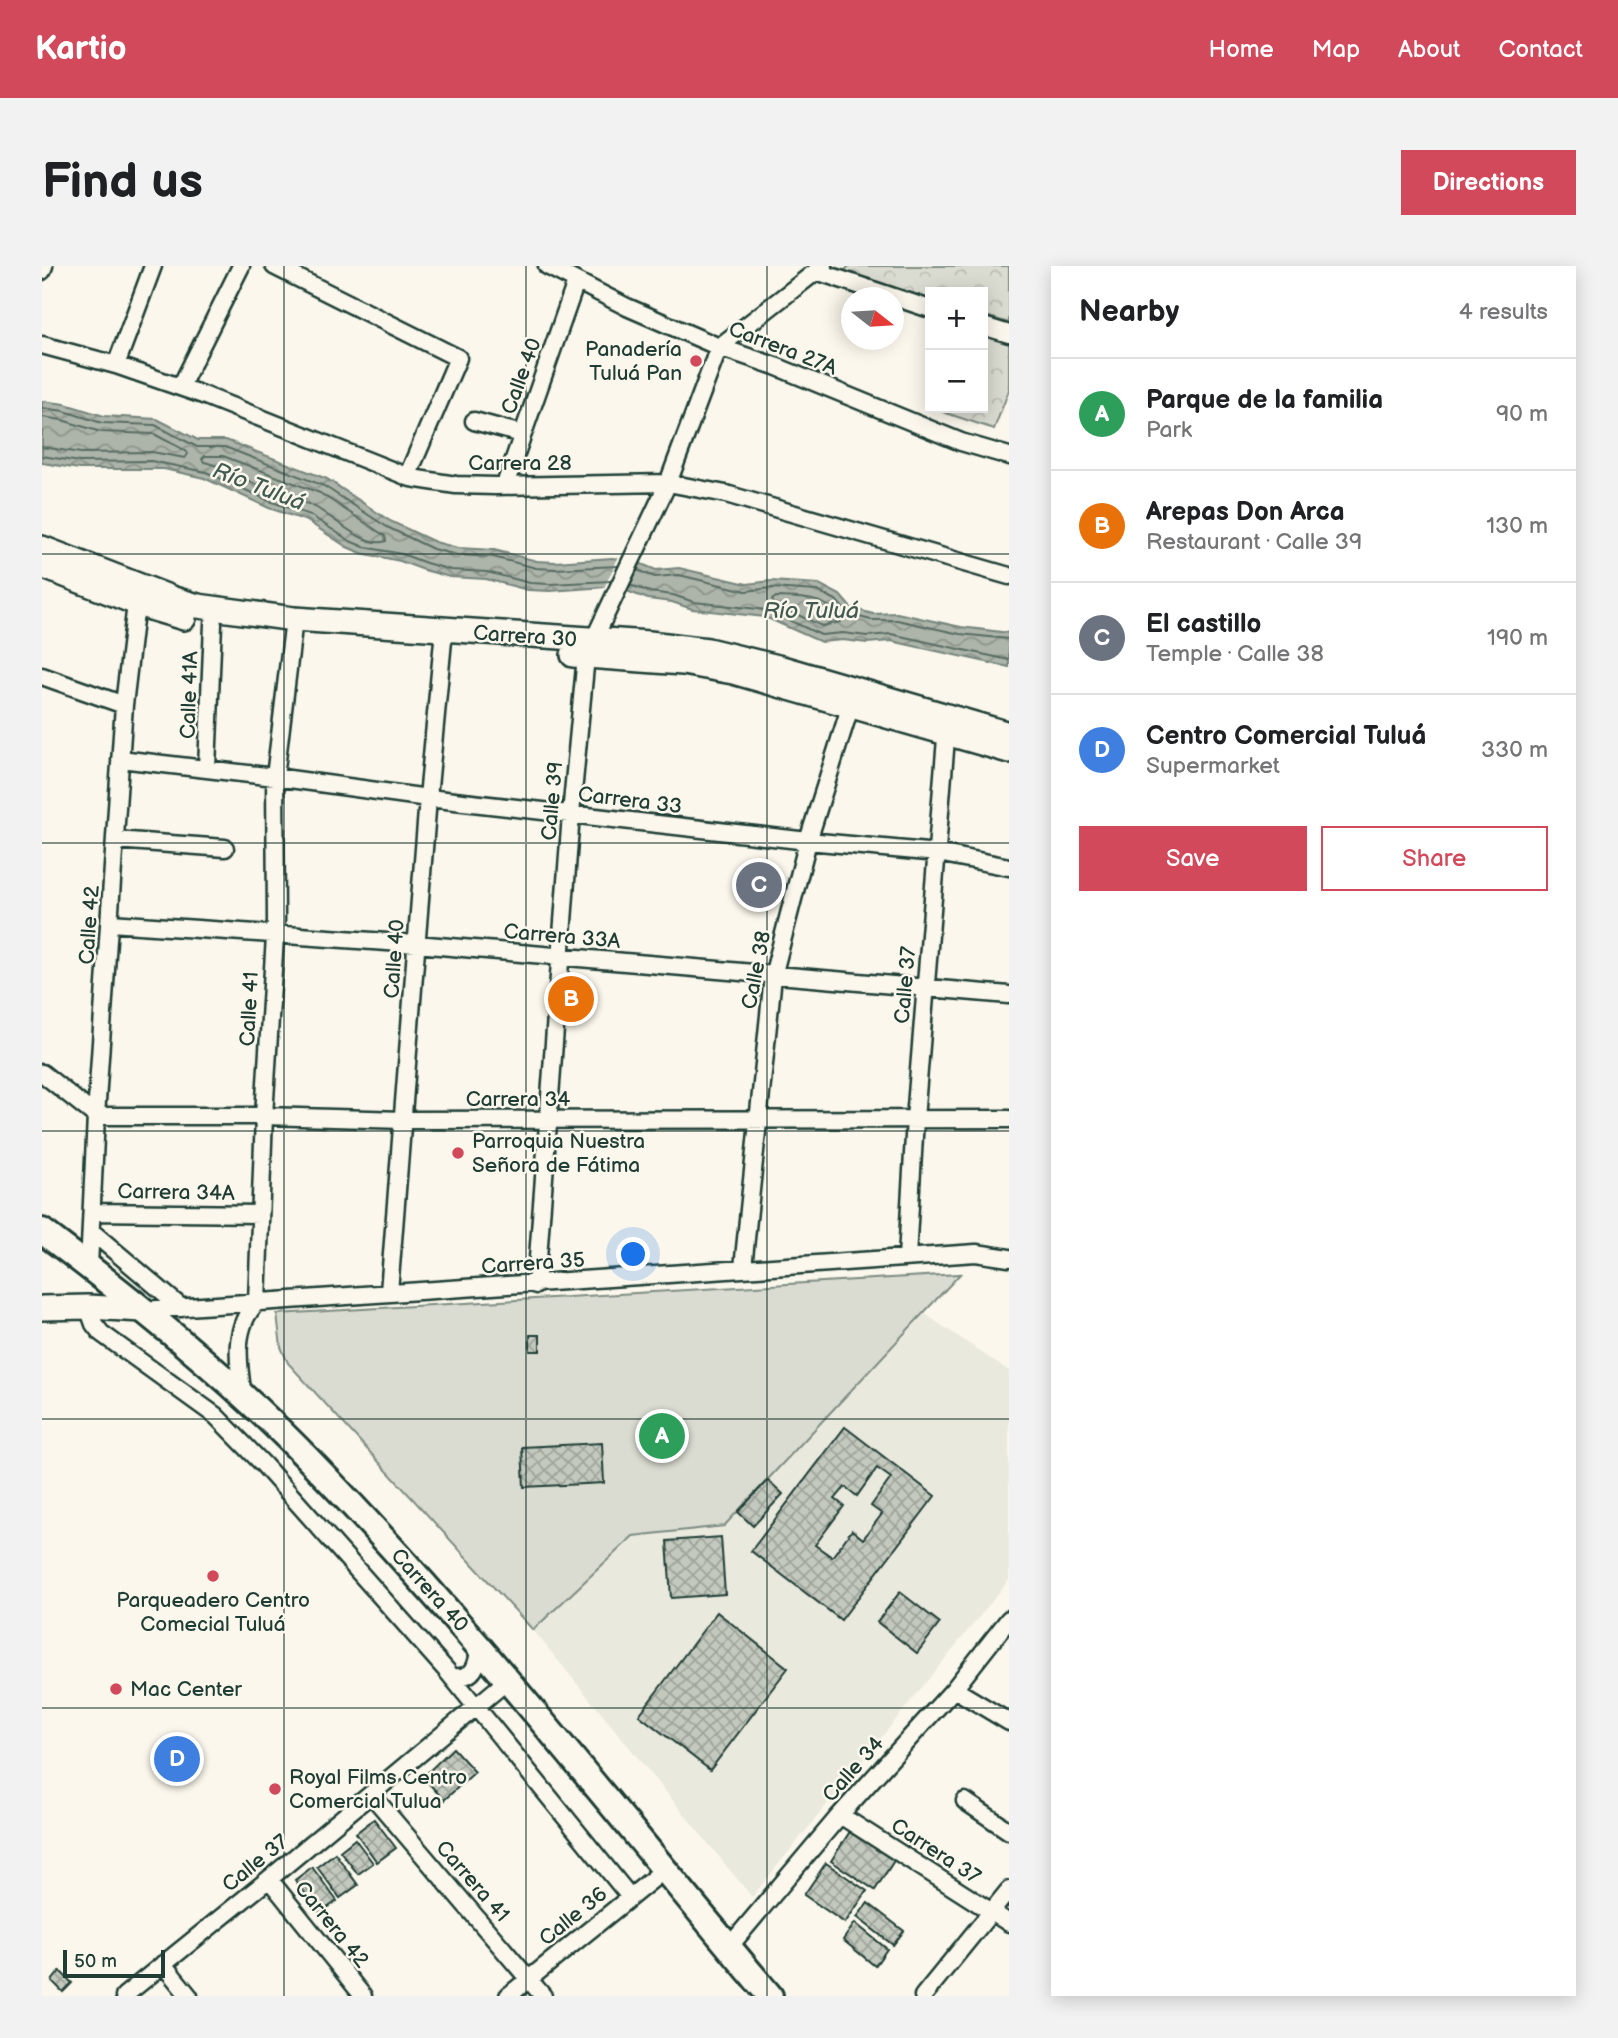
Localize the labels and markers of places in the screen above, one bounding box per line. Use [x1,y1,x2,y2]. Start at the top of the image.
place label: Panadería Tuluá Pan [585,337,682,386]
marker: Panadería Tuluá Pan [688,353,704,369]
pin: C [736,859,782,911]
pin: B [548,973,594,1025]
place label: Parroquia Nuestra Señora de Fátima [472,1129,645,1178]
marker: Parroquia Nuestra Señora de Fátima [450,1145,466,1161]
pin: A [639,1410,685,1462]
marker: Parqueadero Centro Comecial Tuluá [205,1568,221,1584]
place label: Parqueadero Centro Comecial Tuluá [116,1588,310,1637]
place label: Mac Center [130,1677,242,1702]
marker: Mac Center [108,1681,124,1697]
pin: D [154,1733,200,1785]
place label: Royal Films Centro Comercial Tulua [289,1765,467,1814]
marker: Royal Films Centro Comercial Tulua [267,1781,283,1797]

